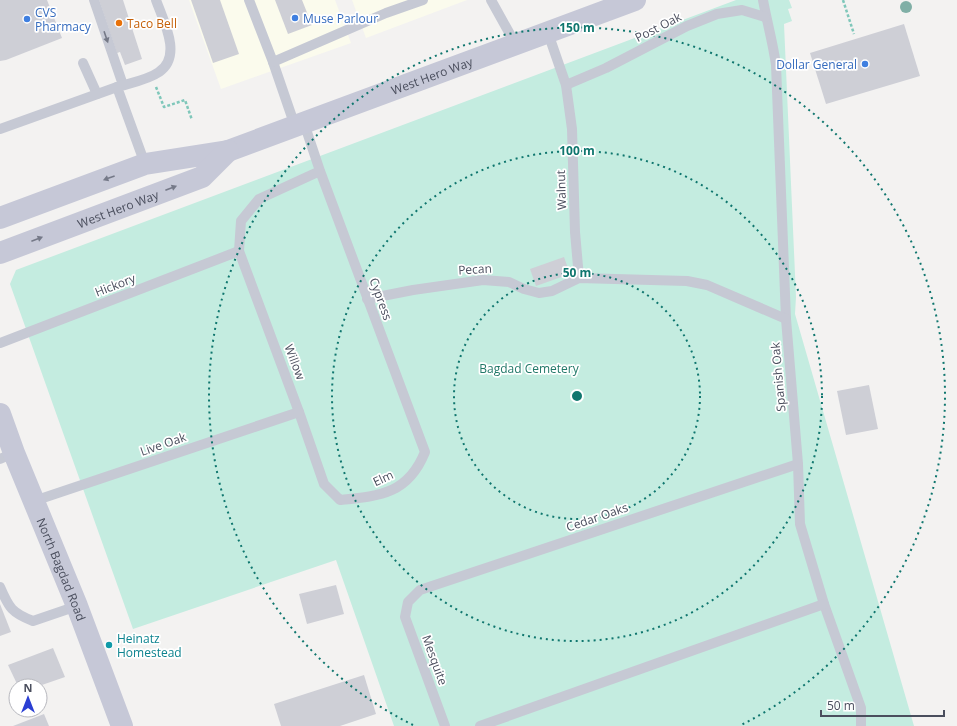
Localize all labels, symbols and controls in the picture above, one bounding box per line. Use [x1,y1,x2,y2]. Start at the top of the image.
place label: CVS Pharmacy [35,4,92,35]
street label: Post Oak [632,8,685,46]
place label: Muse Parlour [303,10,378,27]
marker: Muse Parlour [290,13,300,23]
marker: CVS Pharmacy [22,14,32,24]
place label: Taco Bell [127,15,177,32]
marker: Taco Bell [114,18,124,28]
text: 150 m [559,19,595,36]
one-way arrow [104,31,110,43]
street label: West Hero Way [389,52,476,98]
place label: Dollar General [776,56,857,73]
marker: Dollar General [860,59,870,69]
text: 100 m [559,142,595,159]
street label: Walnut [552,170,570,210]
one-way arrow [102,175,114,181]
street label: West Hero Way [75,185,162,232]
one-way arrow [166,185,178,191]
one-way arrow [31,235,43,241]
street label: Pecan [458,260,492,278]
text: 50 m [563,264,591,281]
street label: Hickory [92,269,139,300]
street label: Cypress [365,275,397,323]
street label: Spanish Oak [766,341,789,412]
street label: Willow [280,342,310,383]
park label: Bagdad Cemetery [479,360,580,377]
centre of rings [570,389,584,403]
street label: Live Oak [138,428,189,460]
street label: Elm [370,466,396,490]
street label: Cedar Oaks [564,498,630,536]
street label: North Bagdad Road [33,515,90,623]
place label: Heinatz Homestead [117,630,182,661]
street label: Mesquite [418,633,452,688]
marker: Heinatz Homestead [104,640,114,650]
north arrow [8,678,48,718]
text: N [24,680,32,695]
scale bar [821,692,944,718]
text: 50 m [827,697,855,714]

